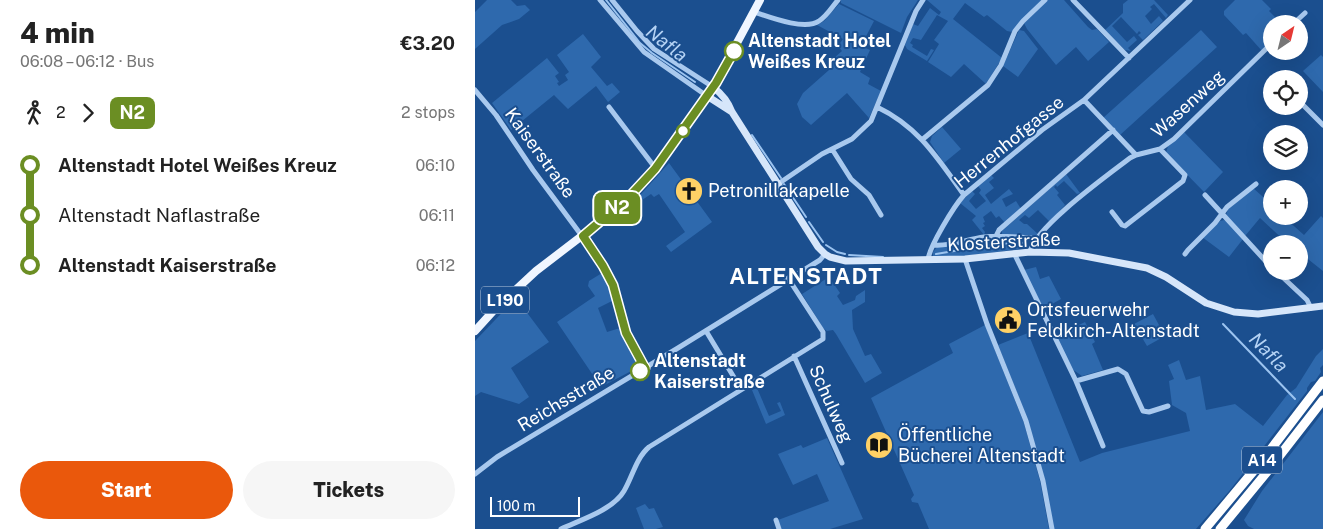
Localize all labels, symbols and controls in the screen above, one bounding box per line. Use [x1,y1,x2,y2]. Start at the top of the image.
north arrow [1263,15,1307,60]
map controls [1263,15,1308,280]
text: 4 min [20,16,95,49]
water label: Nafla [642,20,692,66]
place label: Altenstadt Hotel Weißes Kreuz [748,30,891,72]
text: €3.20 [400,32,455,54]
marker: Altenstadt Hotel Weißes Kreuz [724,41,744,61]
text: 06:08 – 06:12 · Bus [20,52,154,71]
street label: Wasenweg [1147,65,1228,142]
button: locate [1263,70,1308,115]
street label: Herrenhofgasse [950,91,1068,192]
icon: walk [20,99,48,127]
icon: forward [74,99,102,127]
text: N2 [120,102,145,123]
text: 2 [56,103,66,122]
text: 2 stops [401,103,455,122]
street label: Kaiserstraße [501,104,580,202]
unlabelled marker [676,124,690,138]
button: layers [1263,125,1308,170]
text: Altenstadt Hotel Weißes Kreuz [58,154,337,176]
text: 06:10 [415,156,455,175]
church icon: Petronillakapelle [674,176,704,206]
place label: Petronillakapelle [708,180,850,201]
button: + [1263,180,1308,225]
line badge: N2 [595,192,639,224]
text: N2 [604,197,630,218]
text: Altenstadt Naflastraße [58,204,260,226]
text: 06:11 [419,206,455,225]
street label: Klosterstraße [947,228,1061,255]
button: − [1263,235,1308,280]
text: Altenstadt Kaiserstraße [58,254,277,276]
text: 06:12 [416,256,455,275]
district label: ALTENSTADT [729,263,883,289]
road number: L190 [481,286,529,314]
place label: Ortsfeuerwehr Feldkirch-Altenstadt [1027,299,1200,341]
public building icon: Ortsfeuerwehr Feldkirch-Altenstadt [993,305,1023,335]
water label: Nafla [1245,328,1293,376]
place label: Altenstadt Kaiserstraße [654,350,765,392]
marker: Altenstadt Kaiserstraße [630,361,650,381]
street label: Reichsstraße [514,362,618,436]
street label: Schulweg [805,362,858,446]
place label: Öffentliche Bücherei Altenstadt [898,423,1065,466]
library icon: Öffentliche Bücherei Altenstadt [864,430,894,460]
road number: A14 [1242,446,1282,474]
button: Start [20,461,233,519]
button: Tickets [243,461,455,519]
scale bar [490,494,580,517]
text: 100 m [497,498,535,514]

